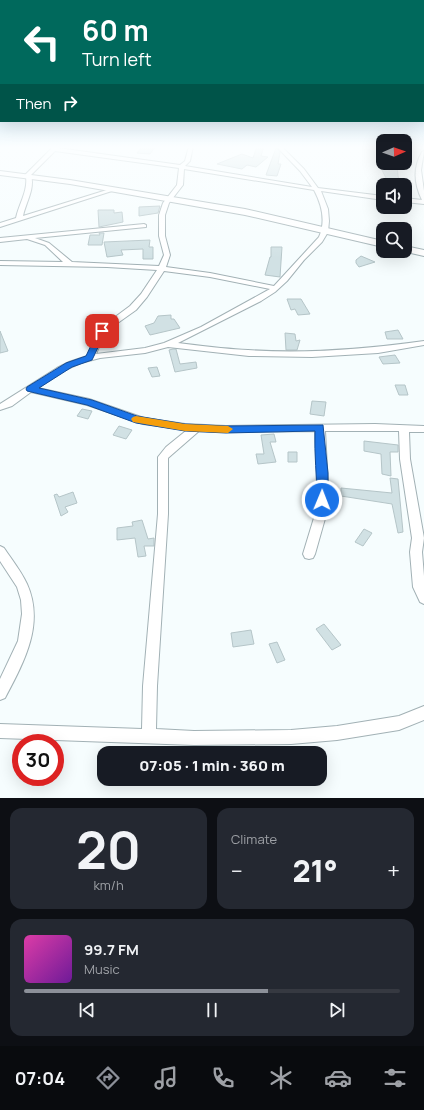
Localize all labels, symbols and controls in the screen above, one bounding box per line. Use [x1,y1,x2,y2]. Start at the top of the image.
text: 60 m [82,11,149,49]
icon: left [16,16,68,68]
text: Turn left [82,47,152,71]
icon: right [59,92,81,114]
text: Then [16,93,51,114]
north arrow [376,134,412,170]
map controls [376,134,412,258]
button: sound [376,178,412,214]
button: search [376,222,412,258]
pin [85,314,119,348]
icon: arrive [91,320,113,342]
position arrow [301,479,343,521]
speed limit sign: 30 [12,734,64,786]
text: 07:05 · 1 min · 360 m [139,755,285,776]
text: 20 [76,814,141,885]
text: Climate [231,830,277,848]
text: 21° [292,850,338,891]
text: − [231,856,243,886]
text: + [387,856,400,886]
text: km/h [93,876,124,894]
text: 99.7 FM [84,939,139,960]
text: Music [84,960,120,978]
icon: previous [76,999,98,1021]
icon: pause [201,999,223,1021]
icon: next [326,999,348,1021]
icon: directions [94,1064,122,1092]
icon: music [152,1064,180,1092]
icon: phone [209,1064,237,1092]
icon: climate [267,1064,295,1092]
icon: car [324,1064,352,1092]
icon: filters [381,1064,409,1092]
text: 07:04 [15,1066,65,1090]

